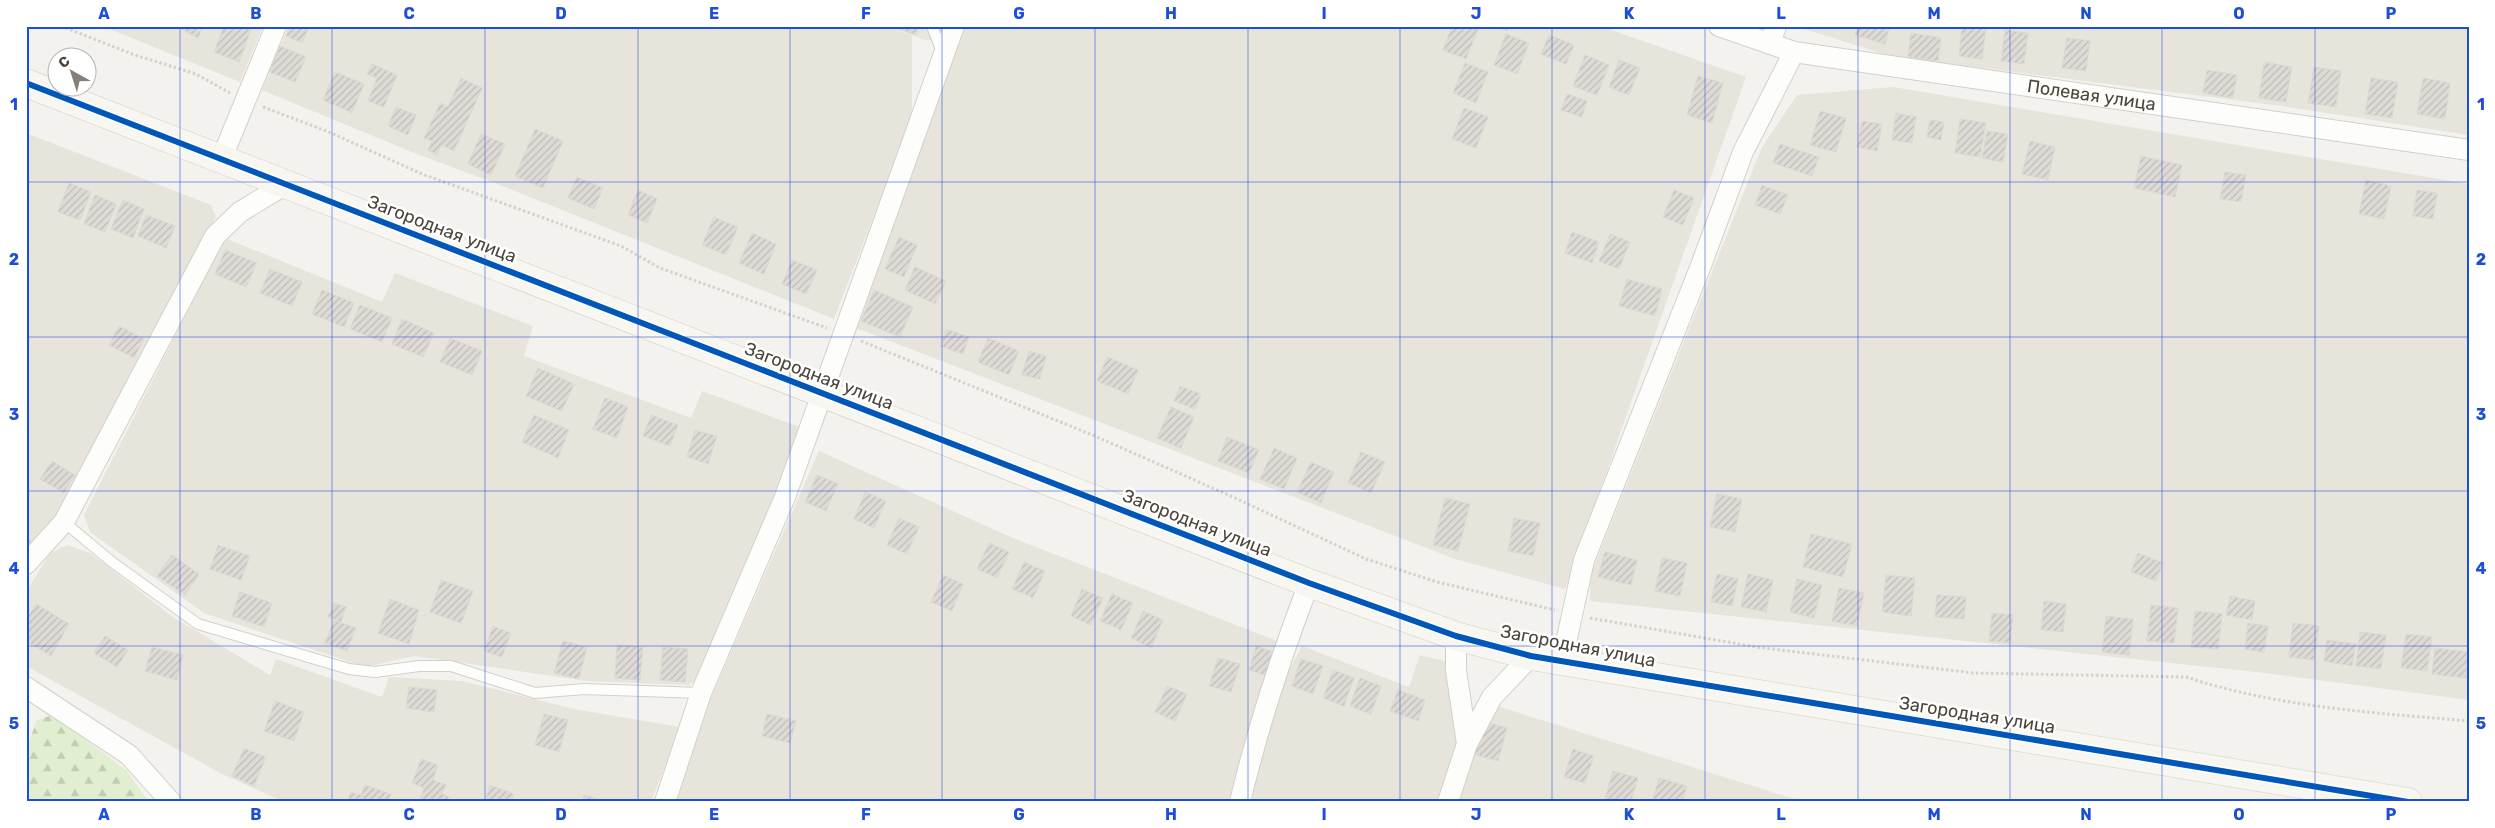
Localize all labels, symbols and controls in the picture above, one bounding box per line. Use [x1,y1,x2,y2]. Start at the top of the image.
text: A [98,4,110,23]
text: B [250,4,262,23]
text: C [403,4,415,23]
text: D [555,4,567,23]
text: E [709,4,719,23]
text: F [861,4,871,23]
text: G [1013,4,1025,23]
text: H [1165,4,1177,23]
text: I [1321,4,1327,23]
text: J [1471,4,1481,23]
text: K [1624,4,1635,23]
text: L [1776,4,1786,23]
text: M [1927,4,1941,23]
text: N [2080,4,2092,23]
text: O [2233,4,2245,23]
text: P [2386,4,2397,23]
north arrow [48,48,98,98]
text: С [55,52,73,72]
street label: Полевая улица [2026,75,2157,115]
text: 1 [10,95,18,114]
text: 1 [2477,95,2485,114]
street label: Загородная улица [364,190,520,268]
text: 2 [9,250,19,269]
text: 2 [2476,250,2486,269]
street label: Загородная улица [741,337,897,415]
text: 3 [9,405,19,424]
text: 3 [2476,405,2486,424]
street label: Загородная улица [1119,484,1275,562]
text: 4 [9,559,20,578]
text: 4 [2476,559,2487,578]
street label: Загородная улица [1498,620,1658,672]
street label: Загородная улица [1897,692,2057,738]
text: 5 [9,714,19,733]
text: 5 [2476,714,2486,733]
text: A [98,805,110,824]
text: B [250,805,262,824]
text: C [403,805,415,824]
text: D [555,805,567,824]
text: E [709,805,719,824]
text: F [861,805,871,824]
text: G [1013,805,1025,824]
text: H [1165,805,1177,824]
text: I [1321,805,1327,824]
text: J [1471,805,1481,824]
text: K [1624,805,1635,824]
text: L [1776,805,1786,824]
text: M [1927,805,1941,824]
text: N [2080,805,2092,824]
text: O [2233,805,2245,824]
text: P [2386,805,2397,824]

